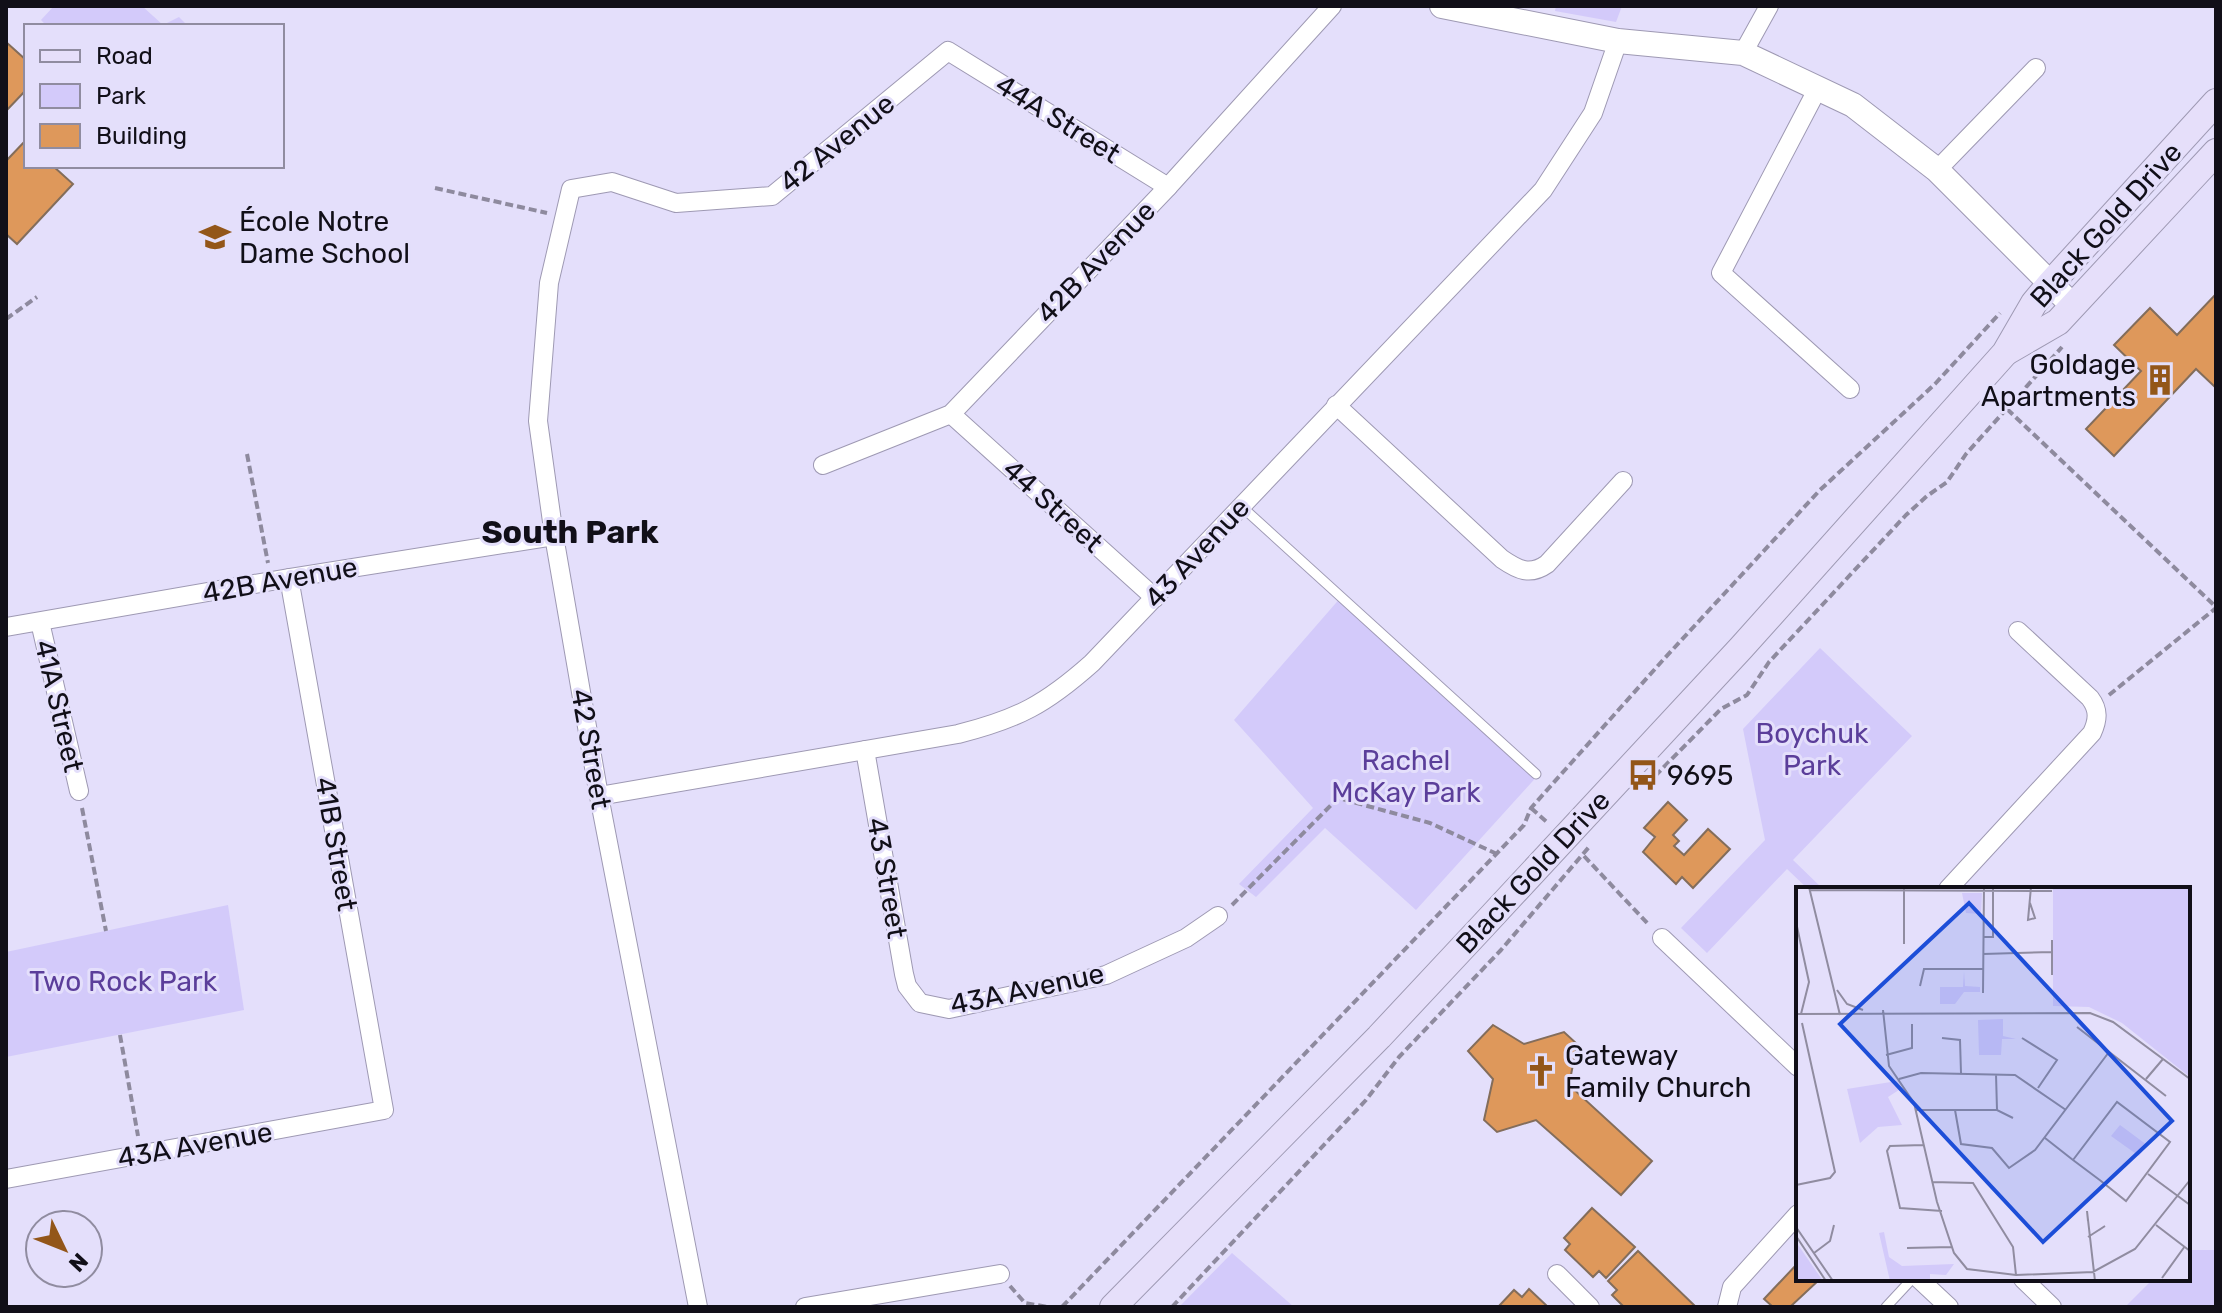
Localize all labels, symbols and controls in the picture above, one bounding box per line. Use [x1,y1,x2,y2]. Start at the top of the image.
legend [24,24,284,168]
text: Road [96,42,153,70]
street label: 44A Street [990,68,1126,170]
text: Park [96,82,147,110]
street label: 42 Avenue [773,87,901,199]
text: Building [96,122,187,150]
street label: Black Gold Drive [2023,136,2189,314]
street label: 42B Avenue [1030,194,1162,330]
place label: École Notre Dame School [239,205,410,270]
school or university icon: École Notre Dame School [198,220,232,254]
place label: Goldage Apartments [1981,348,2136,413]
building icon: Goldage Apartments [2143,363,2177,397]
street label: 44 Street [996,453,1110,559]
street label: 43 Avenue [1138,491,1256,615]
district label: South Park [481,513,659,551]
street label: 42B Avenue [200,550,360,610]
street label: 41A Street [28,637,90,775]
street label: 42 Street [564,686,618,812]
park label: Boychuk Park [1756,717,1869,782]
park label: Rachel McKay Park [1331,744,1481,809]
bus stop icon: 9695 [1626,758,1660,792]
place label: 9695 [1667,759,1733,792]
street label: 41B Street [308,774,364,914]
street label: Black Gold Drive [1449,784,1617,960]
street label: 43 Street [860,815,914,941]
inset map [1796,887,2190,1281]
street label: 43A Avenue [947,957,1107,1021]
park label: Two Rock Park [29,965,218,998]
place label: Gateway Family Church [1565,1039,1752,1104]
church icon: Gateway Family Church [1524,1054,1558,1088]
street label: 43A Avenue [115,1115,275,1175]
north arrow [24,1209,104,1289]
text: N [63,1247,94,1277]

